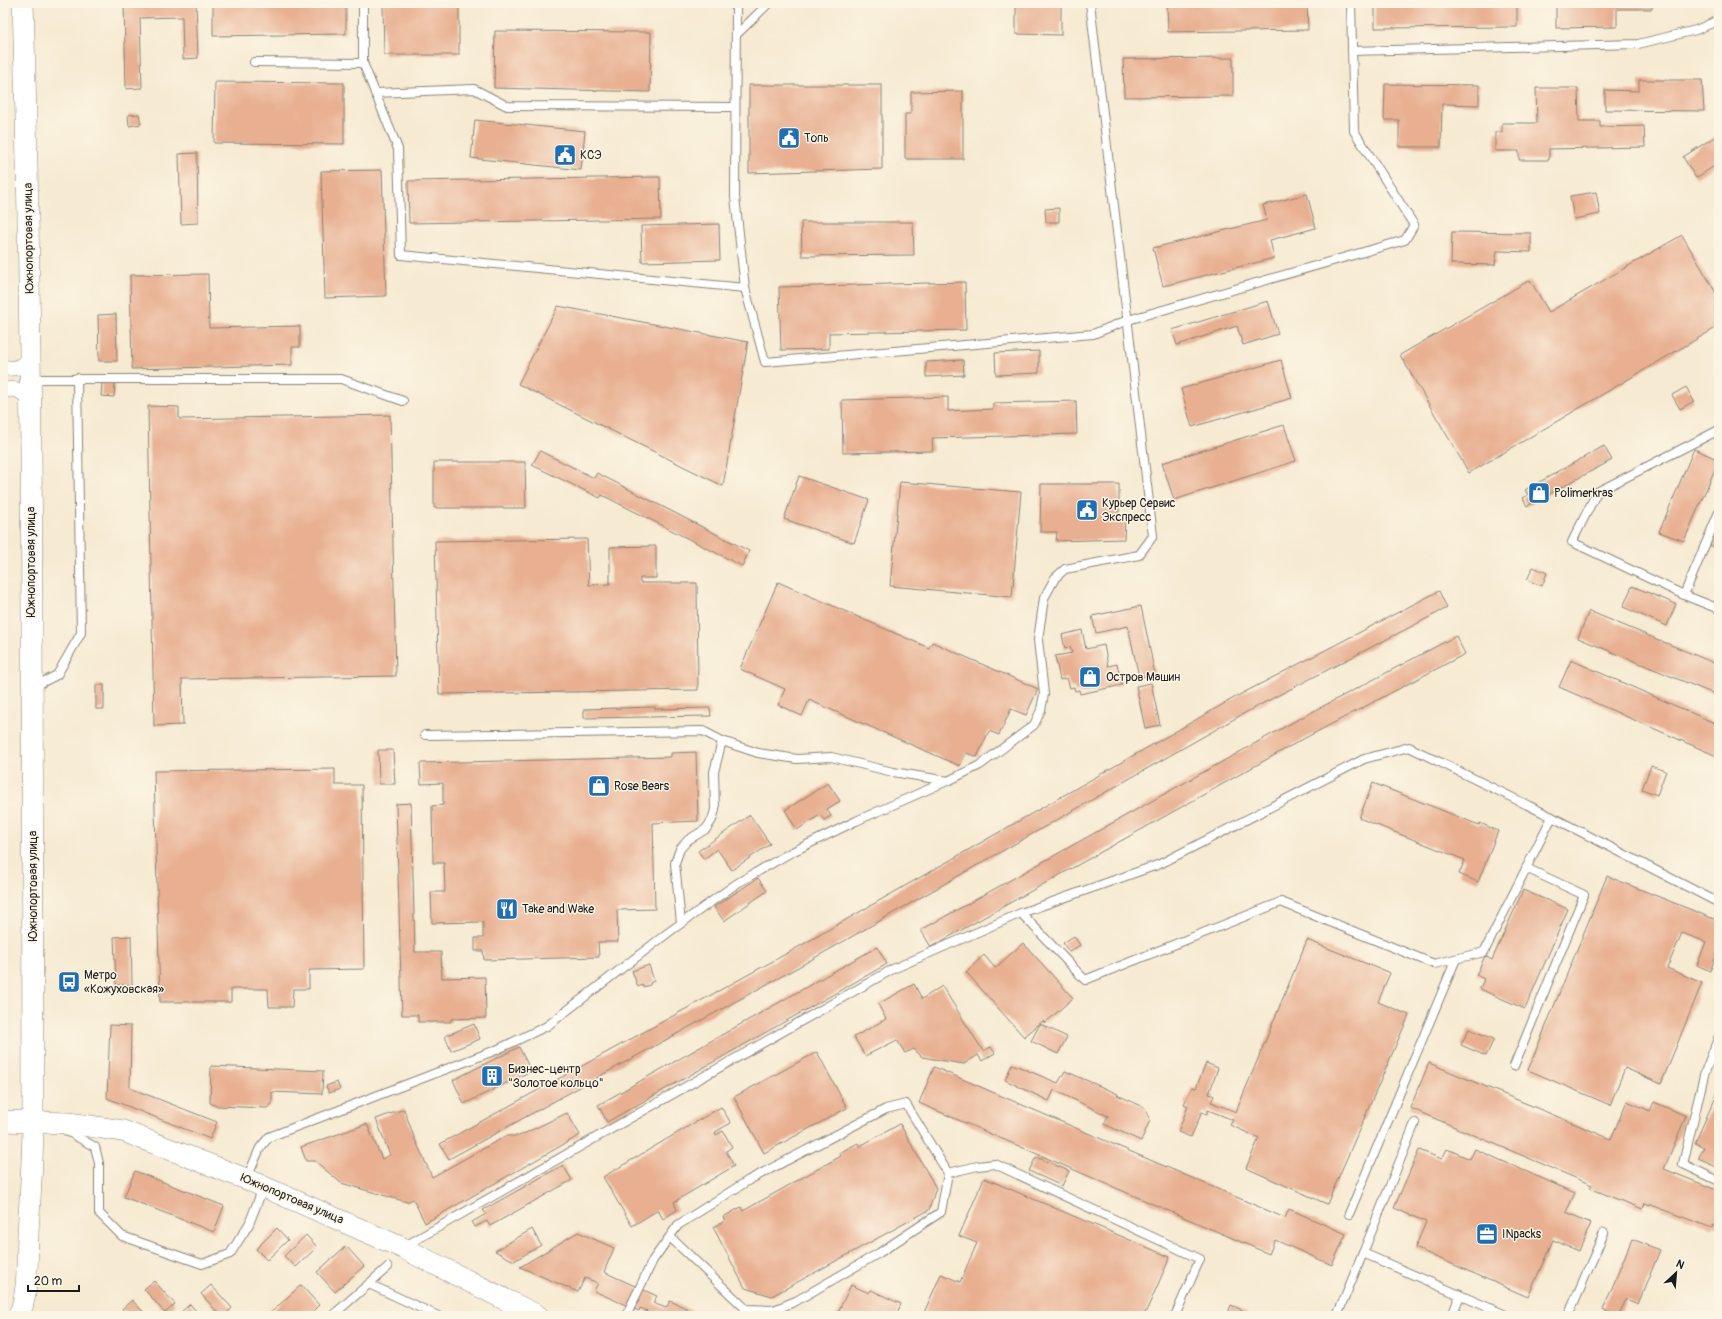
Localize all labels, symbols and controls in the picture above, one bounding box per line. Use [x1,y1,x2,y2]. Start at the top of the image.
public building icon: Топь [776,125,802,151]
place label: Топь [804,131,829,146]
public building icon: КСЭ [552,142,578,168]
place label: КСЭ [580,148,602,163]
street label: Южнопортовая улица [21,182,37,293]
shop icon: Polimerkras [1526,480,1552,506]
place label: Polimerkras [1554,486,1613,501]
place label: Курьер Сервис Экспресс [1102,496,1176,525]
public building icon: Курьер Сервис Экспресс [1074,497,1100,523]
street label: Южнопортовая улица [24,506,39,617]
shop icon: Остров Машин [1077,664,1103,690]
place label: Остров Машин [1106,670,1180,685]
shop icon: Rose Bears [586,773,612,799]
place label: Rose Bears [614,779,670,794]
street label: Южнопортовая улица [26,830,41,941]
restaurant icon: Take and Wake [494,896,520,922]
place label: Take and Wake [522,902,594,917]
place label: Метро «Кожуховская» [84,968,164,997]
bus stop icon: Метро «Кожуховская» [56,969,82,995]
place label: Бизнес-центр "Золотое кольцо" [508,1062,604,1091]
building icon: Бизнес-центр "Золотое кольцо" [479,1063,505,1089]
street label: Южнопортовая улица [238,1170,346,1228]
office icon: INpacks [1474,1221,1500,1247]
place label: INpacks [1502,1227,1542,1242]
north arrow [1656,1253,1696,1293]
text: N [1674,1257,1687,1272]
scale bar [28,1267,79,1293]
text: 20 m [34,1274,63,1289]

